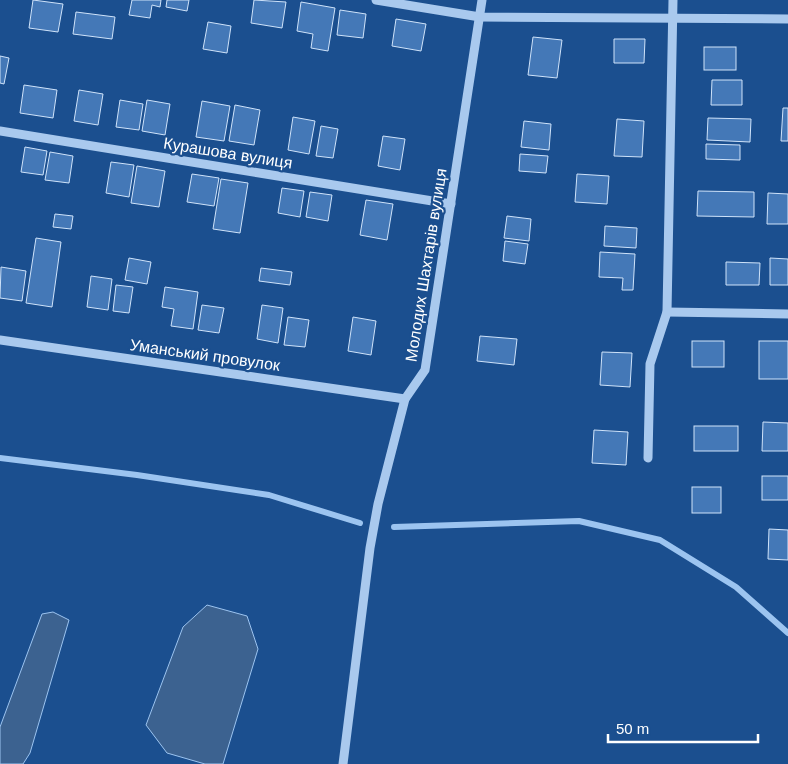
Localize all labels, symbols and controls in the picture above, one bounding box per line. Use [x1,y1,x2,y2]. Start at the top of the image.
street label: Курашова вулиця [162,134,294,172]
street label: Молодих Шахтарів вулиця [402,167,450,363]
street label: Уманський провулок [129,336,282,374]
scale bar [608,712,758,744]
text: 50 m [616,720,649,737]

